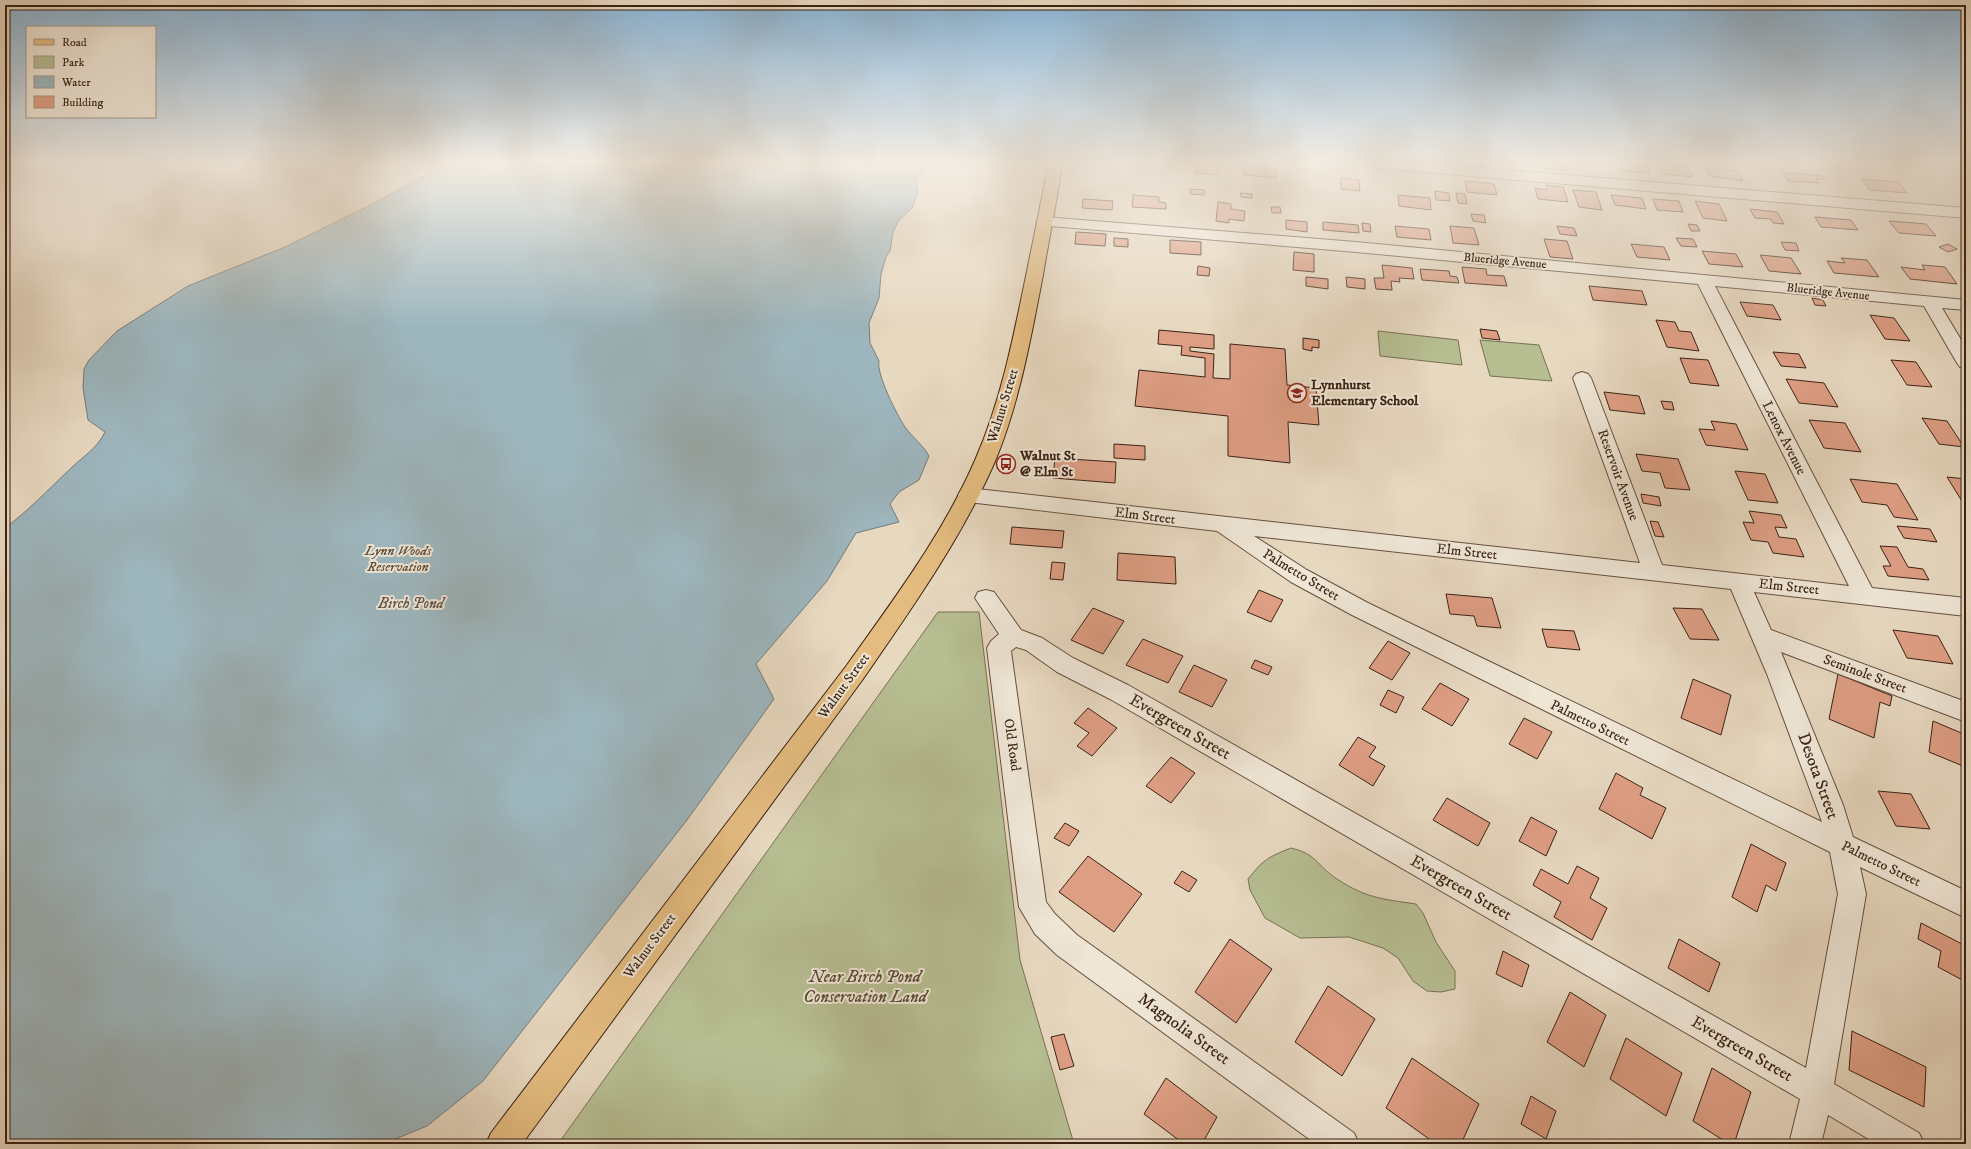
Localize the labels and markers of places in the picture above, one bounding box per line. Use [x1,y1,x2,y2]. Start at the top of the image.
place label: Lynnhurst Elementary School [1311,376,1419,410]
school or university icon: Lynnhurst Elementary School [1286,382,1308,404]
place label: Walnut St @ Elm St [1019,447,1076,481]
bus stop icon: Walnut St @ Elm St [995,453,1017,475]

